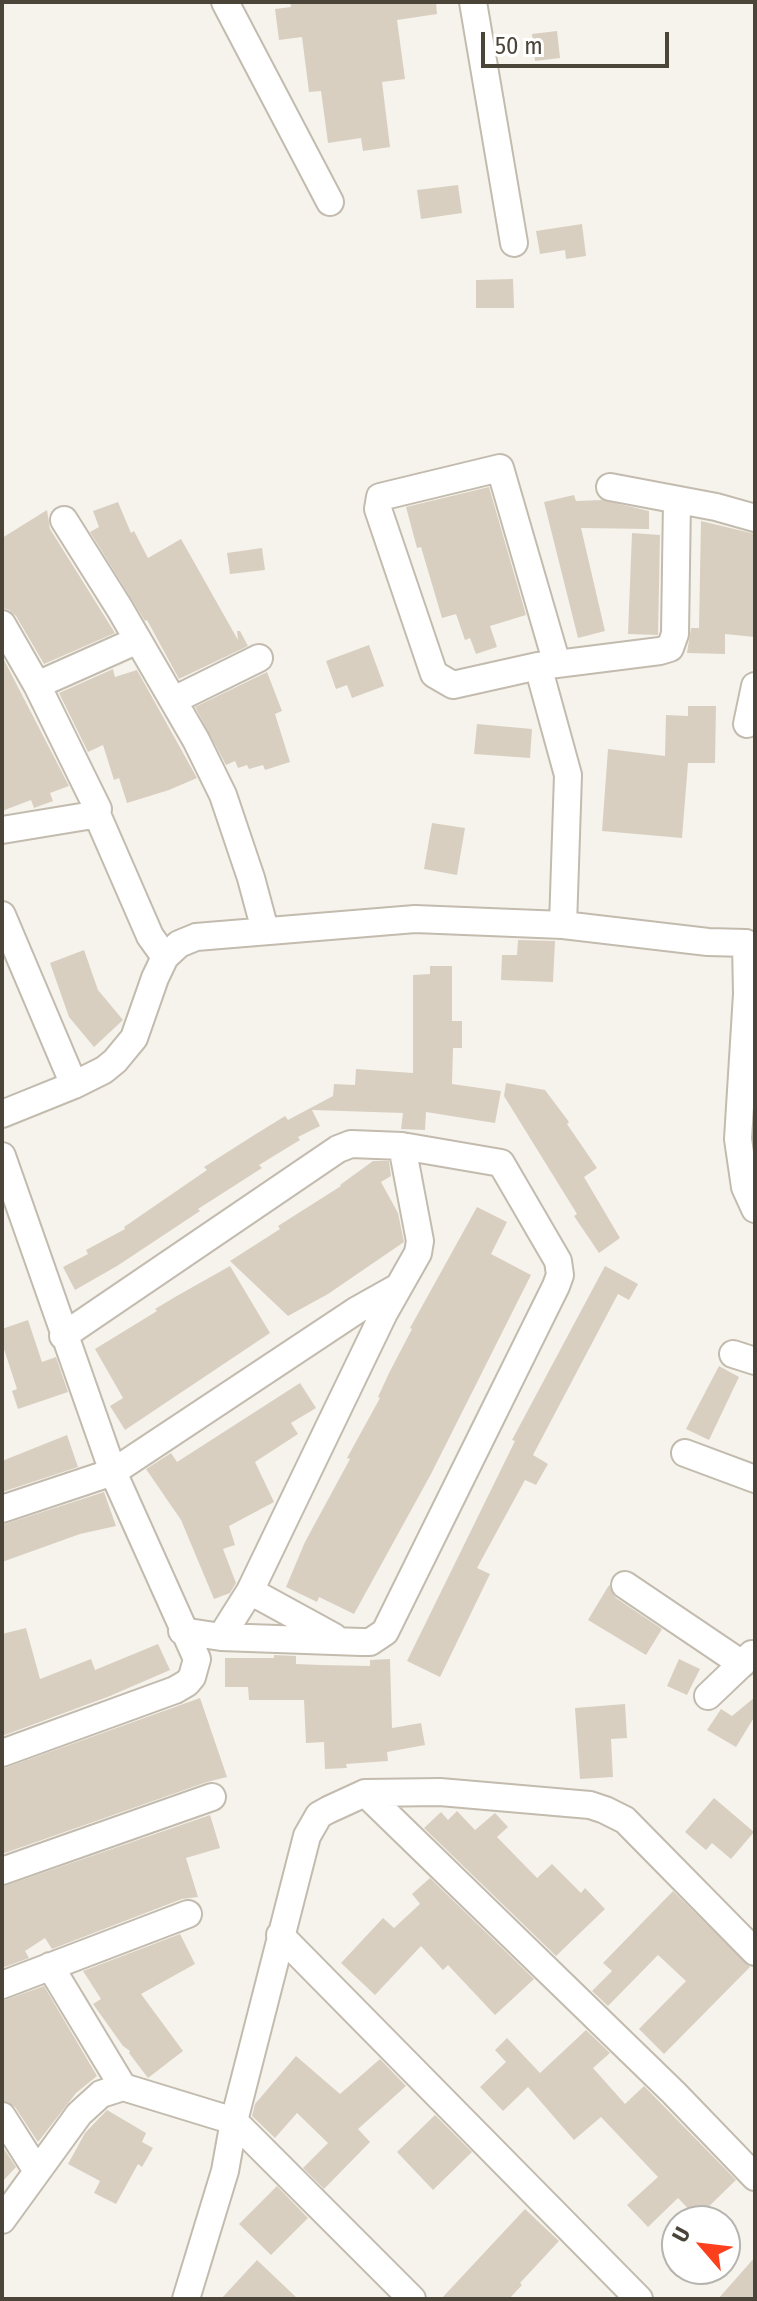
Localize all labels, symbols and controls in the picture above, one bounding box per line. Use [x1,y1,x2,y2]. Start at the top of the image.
scale bar [485,16,673,66]
text: 50 m [495,32,543,60]
north arrow [661,2205,741,2285]
text: U [666,2222,696,2246]

